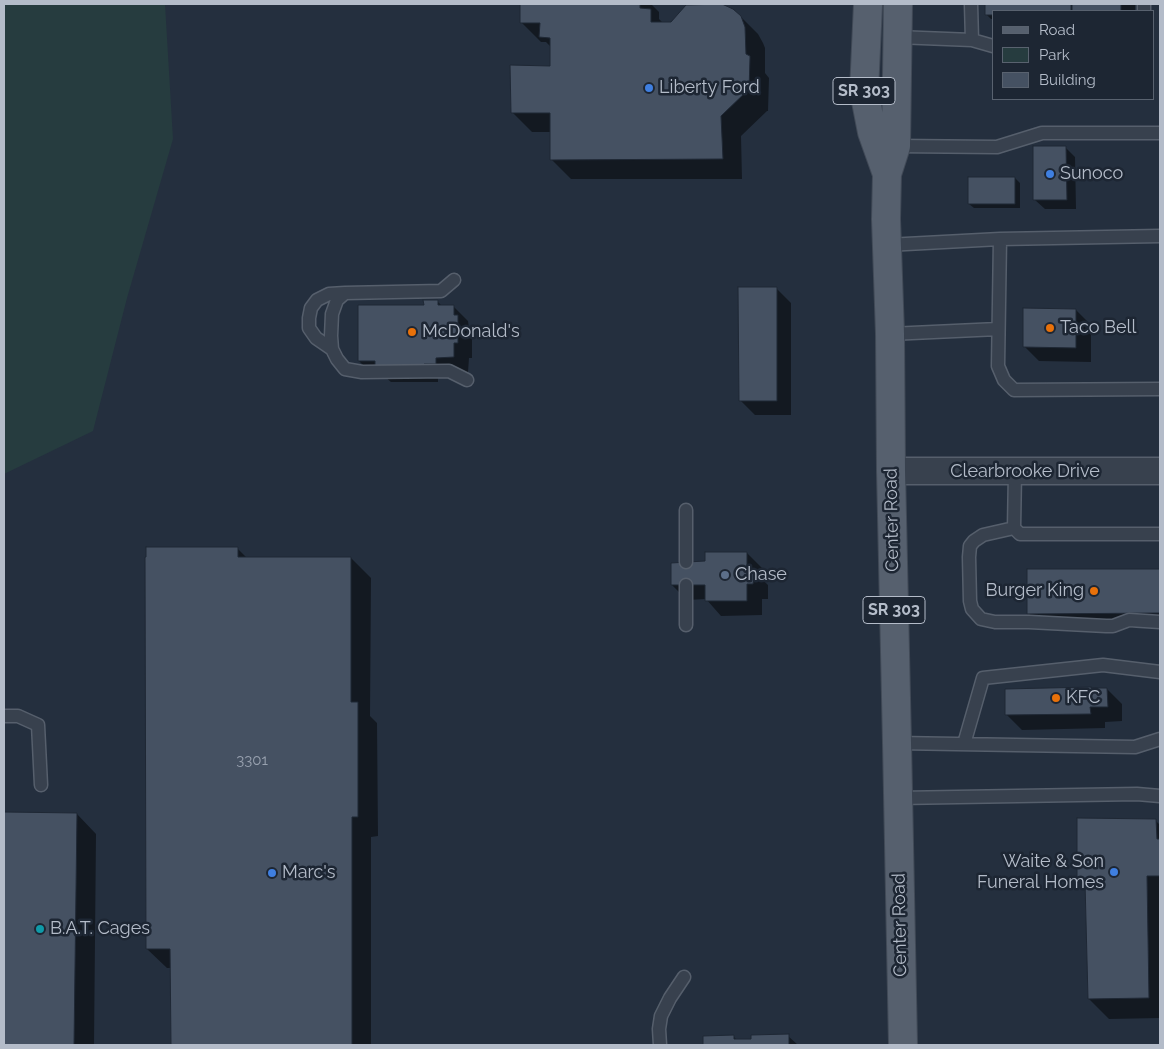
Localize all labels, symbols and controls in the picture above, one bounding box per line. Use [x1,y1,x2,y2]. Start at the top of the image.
legend [992,10,1154,100]
text: Road [1039,21,1075,39]
text: Park [1039,46,1070,64]
text: Building [1039,71,1096,89]
place label: Liberty Ford [659,77,760,99]
road number: SR 303 [833,78,895,104]
marker: Liberty Ford [643,82,655,94]
place label: Sunoco [1060,163,1123,185]
marker: Sunoco [1044,168,1056,180]
place label: Taco Bell [1060,317,1136,339]
place label: McDonald's [422,321,520,343]
marker: Taco Bell [1044,322,1056,334]
marker: McDonald's [406,326,418,338]
street label: Clearbrooke Drive [950,461,1100,483]
street label: Center Road [880,468,904,572]
place label: Chase [735,564,787,586]
marker: Chase [719,569,731,581]
place label: Burger King [986,580,1084,602]
marker: Burger King [1088,585,1100,597]
road number: SR 303 [863,596,925,624]
place label: KFC [1066,687,1100,709]
marker: KFC [1050,692,1062,704]
house number: 3301 [236,751,268,769]
place label: Waite & Son Funeral Homes [977,851,1104,894]
place label: Marc's [282,862,335,884]
marker: Waite & Son Funeral Homes [1108,866,1120,878]
marker: Marc's [266,867,278,879]
street label: Center Road [888,873,912,977]
place label: B.A.T. Cages [50,918,150,940]
marker: B.A.T. Cages [34,923,46,935]

